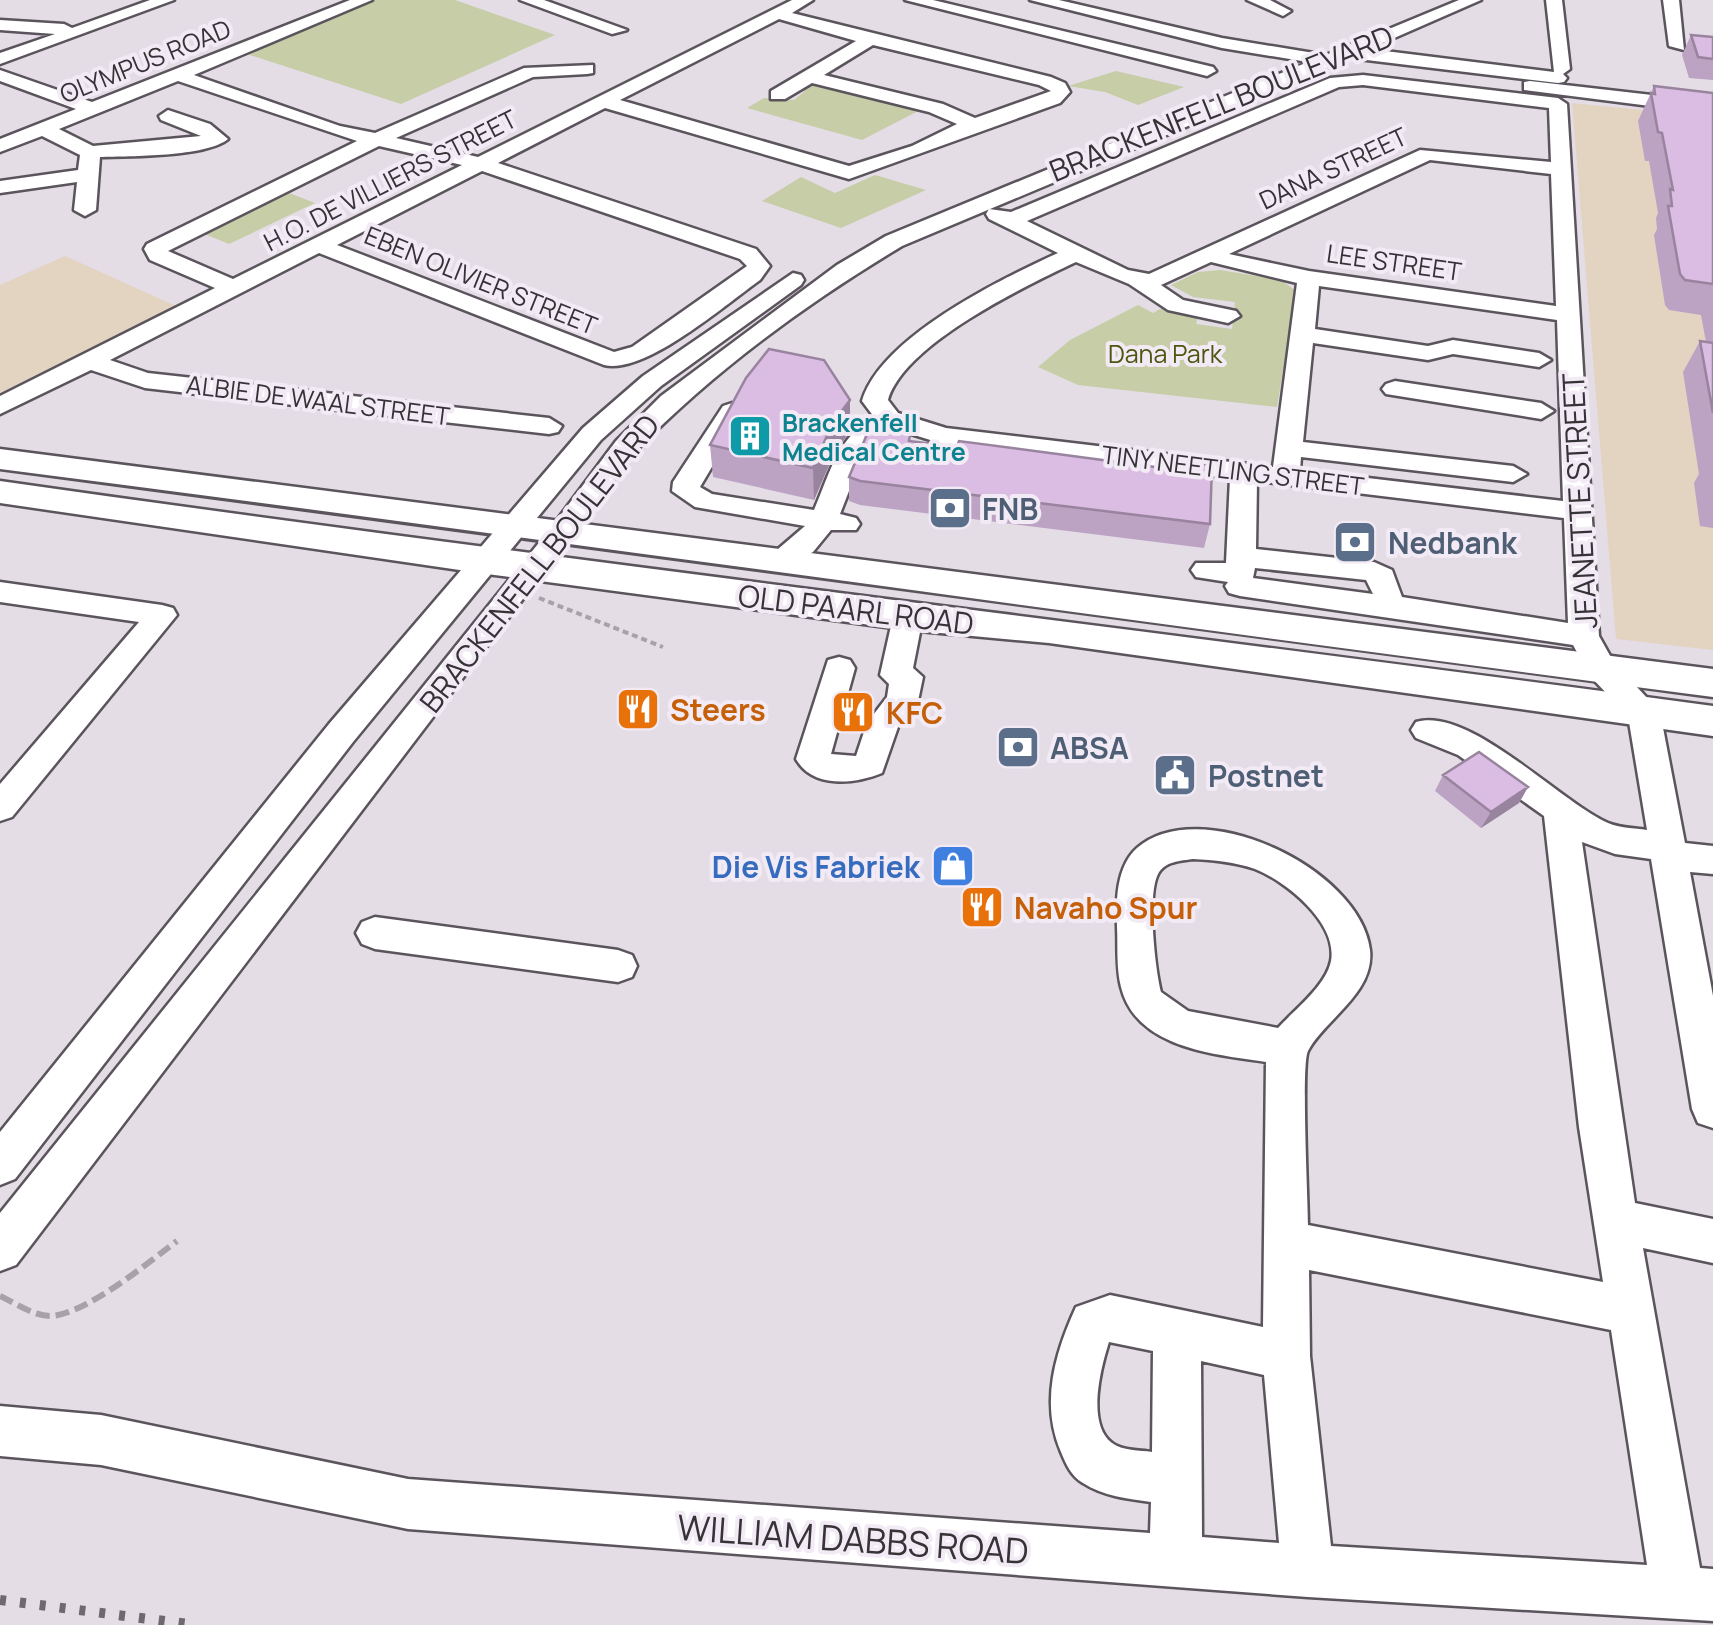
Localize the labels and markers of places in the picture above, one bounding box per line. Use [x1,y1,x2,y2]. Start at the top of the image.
place label: Brackenfell Medical Centre [782,405,966,469]
building icon: Brackenfell Medical Centre [727,413,773,459]
bank icon: FNB [927,485,973,531]
place label: FNB [982,488,1038,529]
bank icon: Nedbank [1332,519,1378,565]
place label: Nedbank [1388,522,1518,563]
restaurant icon: Steers [615,686,661,732]
place label: Steers [670,689,766,730]
restaurant icon: KFC [830,689,876,735]
place label: KFC [886,692,943,733]
bank icon: ABSA [995,724,1041,770]
place label: ABSA [1050,727,1129,768]
public building icon: Postnet [1152,752,1198,798]
place label: Postnet [1208,755,1324,796]
shop icon: Die Vis Fabriek [930,843,976,889]
place label: Die Vis Fabriek [712,846,921,887]
restaurant icon: Navaho Spur [959,884,1005,930]
place label: Navaho Spur [1014,887,1197,928]

